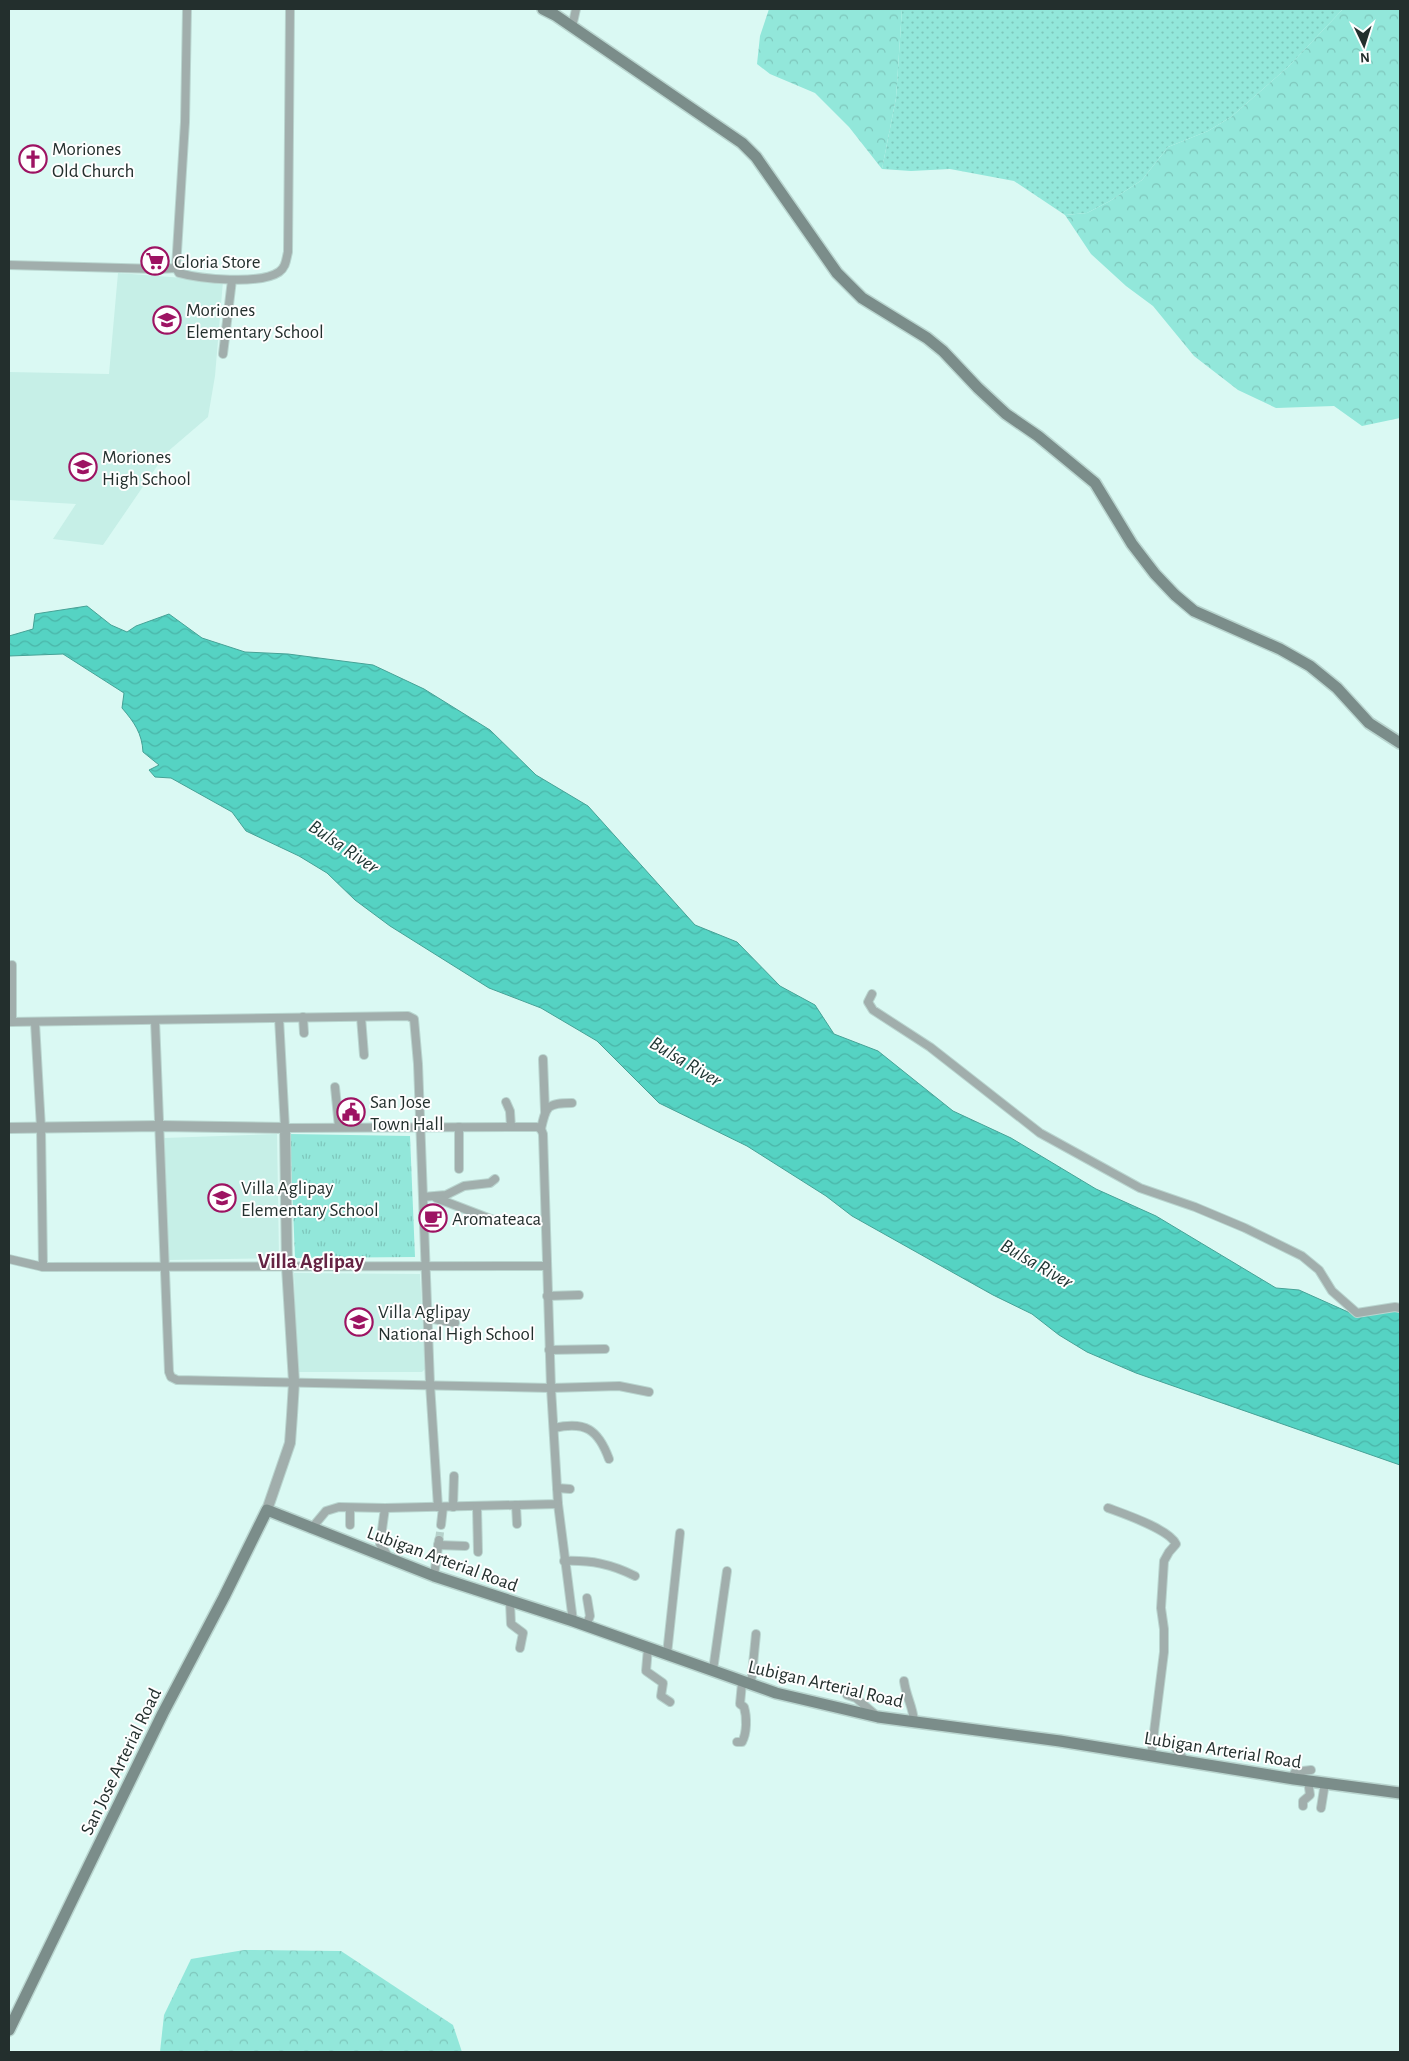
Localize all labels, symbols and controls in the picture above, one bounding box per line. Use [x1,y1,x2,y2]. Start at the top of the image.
north arrow [1339,20,1389,70]
text: N [1359,50,1370,64]
place label: Moriones Old Church [52,140,134,181]
church icon: Moriones Old Church [18,144,48,174]
supermarket icon: Gloria Store [140,246,170,276]
place label: Gloria Store [174,253,260,272]
place label: Moriones Elementary School [186,301,324,342]
school or university icon: Moriones Elementary School [152,305,182,335]
place label: Moriones High School [102,448,191,489]
school or university icon: Moriones High School [68,452,98,482]
water label: Bulsa River [305,816,382,878]
water label: Bulsa River [646,1033,725,1091]
place label: San Jose Town Hall [370,1093,444,1134]
public building icon: San Jose Town Hall [336,1097,366,1127]
place label: Villa Aglipay Elementary School [241,1179,379,1220]
school or university icon: Villa Aglipay Elementary School [207,1183,237,1213]
cafe icon: Aromateaca [418,1203,448,1233]
place label: Aromateaca [452,1210,541,1229]
water label: Bulsa River [997,1235,1076,1293]
district label: Villa Aglipay [258,1251,365,1272]
place label: Villa Aglipay National High School [378,1303,535,1344]
school or university icon: Villa Aglipay National High School [344,1307,374,1337]
street label: Lubigan Arterial Road [364,1523,521,1596]
street label: Lubigan Arterial Road [746,1657,905,1712]
street label: San Jose Arterial Road [78,1685,165,1838]
street label: Lubigan Arterial Road [1143,1729,1303,1772]

